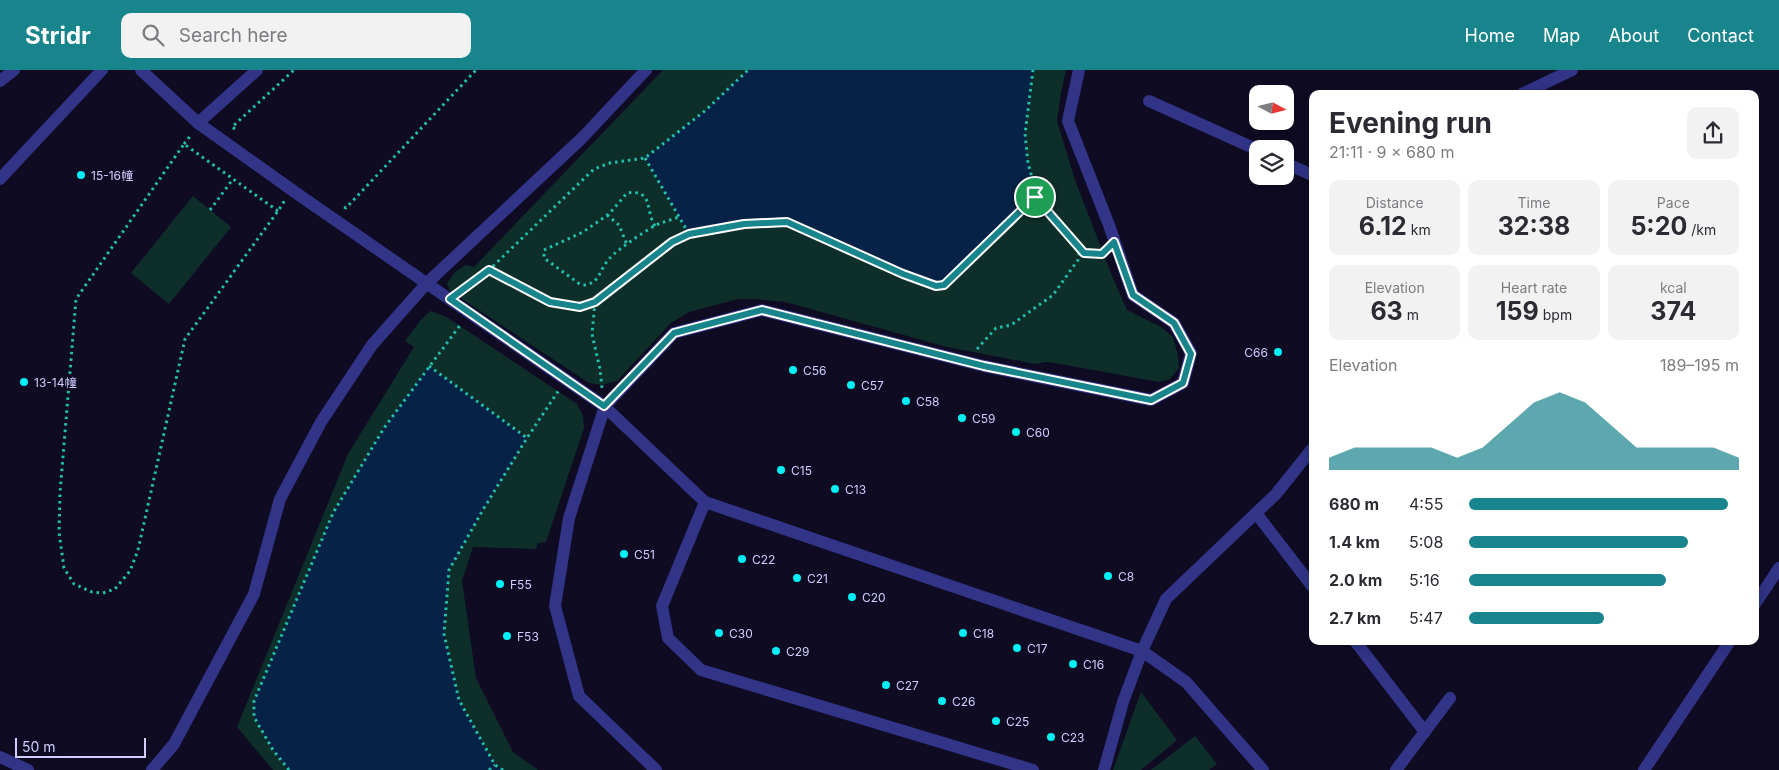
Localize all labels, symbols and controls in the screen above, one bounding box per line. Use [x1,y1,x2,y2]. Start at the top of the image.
search box [121,13,471,58]
text: Stridr [25,21,91,50]
icon: search [139,21,167,49]
text: Search here [179,24,287,47]
text: Home [1465,25,1515,46]
text: Map [1543,25,1580,46]
text: About [1608,25,1659,46]
text: Contact [1687,25,1754,46]
north arrow [1249,85,1294,130]
map controls [1249,85,1294,185]
text: Evening run [1329,106,1492,140]
button: share [1687,107,1739,159]
button: layers [1249,140,1294,185]
text: 21:11 · 9 × 680 m [1329,142,1454,162]
place label: 15-16幢 [91,168,133,183]
marker: 15-16幢 [75,169,87,181]
pin [1014,176,1056,218]
icon: arrive [1021,183,1049,211]
text: Distance [1366,194,1424,211]
text: Time [1518,194,1550,211]
text: Pace [1657,194,1690,211]
text: 6.12 [1359,211,1407,241]
text: 32:38 [1498,211,1570,241]
text: 5:20 [1630,211,1687,241]
text: km [1407,221,1431,238]
text: /km [1687,221,1716,238]
text: Elevation [1365,279,1425,296]
text: Heart rate [1501,279,1567,296]
text: kcal [1660,279,1687,296]
text: 63 [1370,296,1403,326]
text: 159 [1496,296,1539,326]
text: 374 [1650,296,1696,326]
text: m [1403,306,1419,323]
text: bpm [1539,306,1572,323]
place label: C66 [1244,345,1268,360]
marker: C66 [1272,346,1284,358]
text: Elevation [1329,355,1398,375]
text: 189–195 m [1660,355,1739,375]
place label: C56 [803,363,827,378]
marker: C56 [787,364,799,376]
place label: 13-14幢 [34,375,76,390]
marker: 13-14幢 [18,376,30,388]
place label: C57 [861,378,884,393]
marker: C57 [845,379,857,391]
place label: C58 [916,394,939,409]
marker: C58 [900,395,912,407]
place label: C59 [972,411,996,426]
marker: C59 [956,412,968,424]
place label: C60 [1026,425,1050,440]
marker: C60 [1010,426,1022,438]
place label: C15 [791,463,812,478]
marker: C15 [775,464,787,476]
place label: C13 [845,482,866,497]
marker: C13 [829,483,841,495]
text: 680 m [1329,494,1379,514]
text: 4:55 [1409,494,1443,514]
text: 1.4 km [1329,532,1380,552]
text: 5:08 [1409,532,1443,552]
place label: C51 [634,547,655,562]
marker: C51 [618,548,630,560]
place label: C22 [752,552,775,567]
marker: C22 [736,553,748,565]
place label: C8 [1118,569,1134,584]
marker: C8 [1102,570,1114,582]
text: 2.0 km [1329,570,1382,590]
text: 5:16 [1409,570,1440,590]
place label: C21 [807,571,828,586]
marker: C21 [791,572,803,584]
place label: F55 [510,577,532,592]
marker: F55 [494,578,506,590]
place label: C20 [862,590,886,605]
marker: C20 [846,591,858,603]
text: 2.7 km [1329,608,1381,628]
text: 5:47 [1409,608,1443,628]
place label: C30 [729,626,753,641]
place label: C18 [973,626,994,641]
marker: C30 [713,627,725,639]
marker: C18 [957,627,969,639]
place label: F53 [517,629,539,644]
marker: F53 [501,630,513,642]
place label: C17 [1027,641,1048,656]
marker: C17 [1011,642,1023,654]
place label: C29 [786,644,810,659]
marker: C29 [770,645,782,657]
place label: C16 [1083,657,1104,672]
marker: C16 [1067,658,1079,670]
place label: C27 [896,678,919,693]
marker: C27 [880,679,892,691]
place label: C26 [952,694,976,709]
marker: C26 [936,695,948,707]
place label: C25 [1006,714,1029,729]
marker: C25 [990,715,1002,727]
place label: C23 [1061,730,1085,745]
marker: C23 [1045,731,1057,743]
scale bar [15,735,146,758]
text: 50 m [22,738,56,755]

